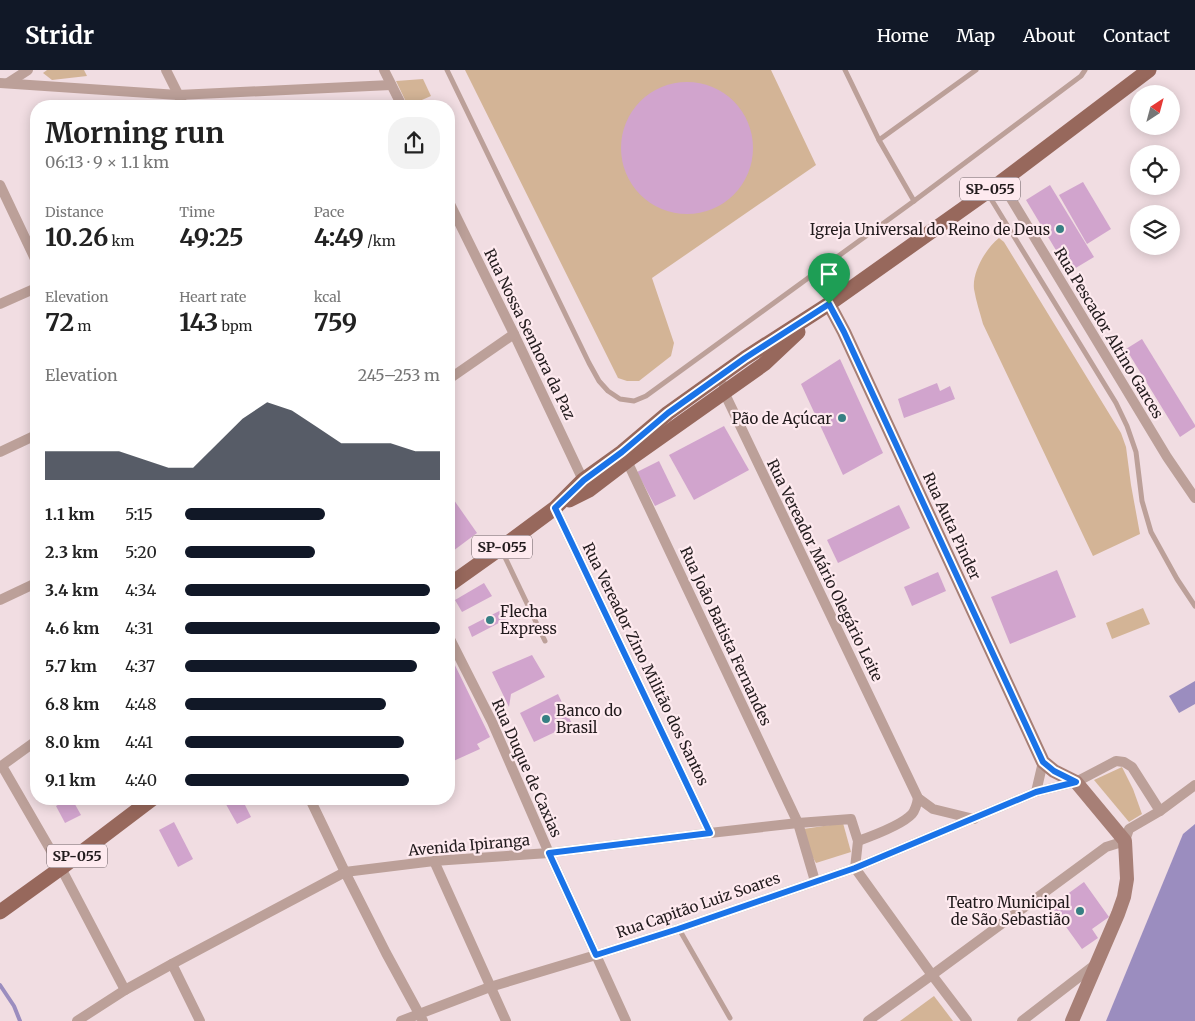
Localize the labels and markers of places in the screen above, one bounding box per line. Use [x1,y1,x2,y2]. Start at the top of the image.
place label: Igreja Universal do Reino de Deus [810,220,1050,239]
marker: Igreja Universal do Reino de Deus [1054,223,1066,235]
pin [808,253,850,304]
place label: Pão de Açúcar [732,409,832,428]
marker: Pão de Açúcar [836,412,848,424]
place label: Flecha Express [500,602,557,638]
marker: Flecha Express [484,614,496,626]
place label: Banco do Brasil [556,701,622,737]
marker: Banco do Brasil [540,713,552,725]
place label: Teatro Municipal de São Sebastião [947,893,1070,929]
marker: Teatro Municipal de São Sebastião [1074,905,1086,917]

